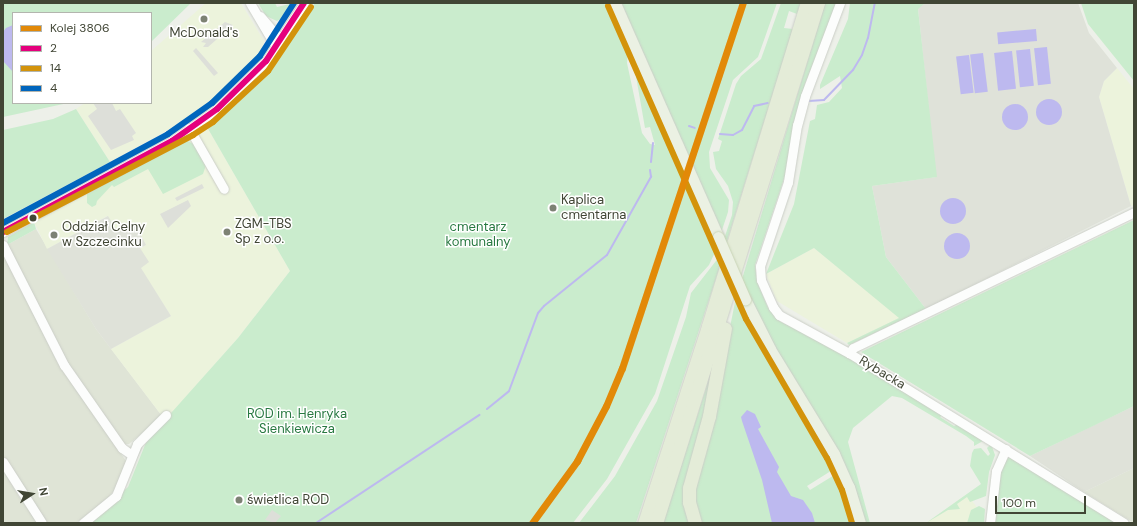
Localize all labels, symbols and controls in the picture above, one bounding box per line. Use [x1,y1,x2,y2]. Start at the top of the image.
legend [12,12,152,104]
marker: McDonald's [199,14,209,24]
text: Kolej 3806 [50,20,109,36]
place label: McDonald's [169,25,239,41]
text: 2 [50,40,57,56]
text: 14 [50,60,61,76]
text: 4 [50,80,57,96]
place label: Kaplica cmentarna [561,193,626,224]
marker: Kaplica cmentarna [548,203,558,213]
unlabelled marker [28,213,38,223]
place label: ZGM-TBS Sp z o.o. [235,217,292,248]
place label: Oddział Celny w Szczecinku [62,220,145,251]
park label: cmentarz komunalny [446,220,510,251]
marker: ZGM-TBS Sp z o.o. [222,227,232,237]
marker: Oddział Celny w Szczecinku [49,230,59,240]
street label: Rybacka [856,353,908,393]
park label: ROD im. Henryka Sienkiewicza [247,407,347,438]
north arrow [12,474,52,514]
text: N [36,486,51,497]
scale bar [997,488,1088,514]
place label: świetlica ROD [247,492,329,508]
marker: świetlica ROD [234,495,244,505]
text: 100 m [1002,495,1036,511]

